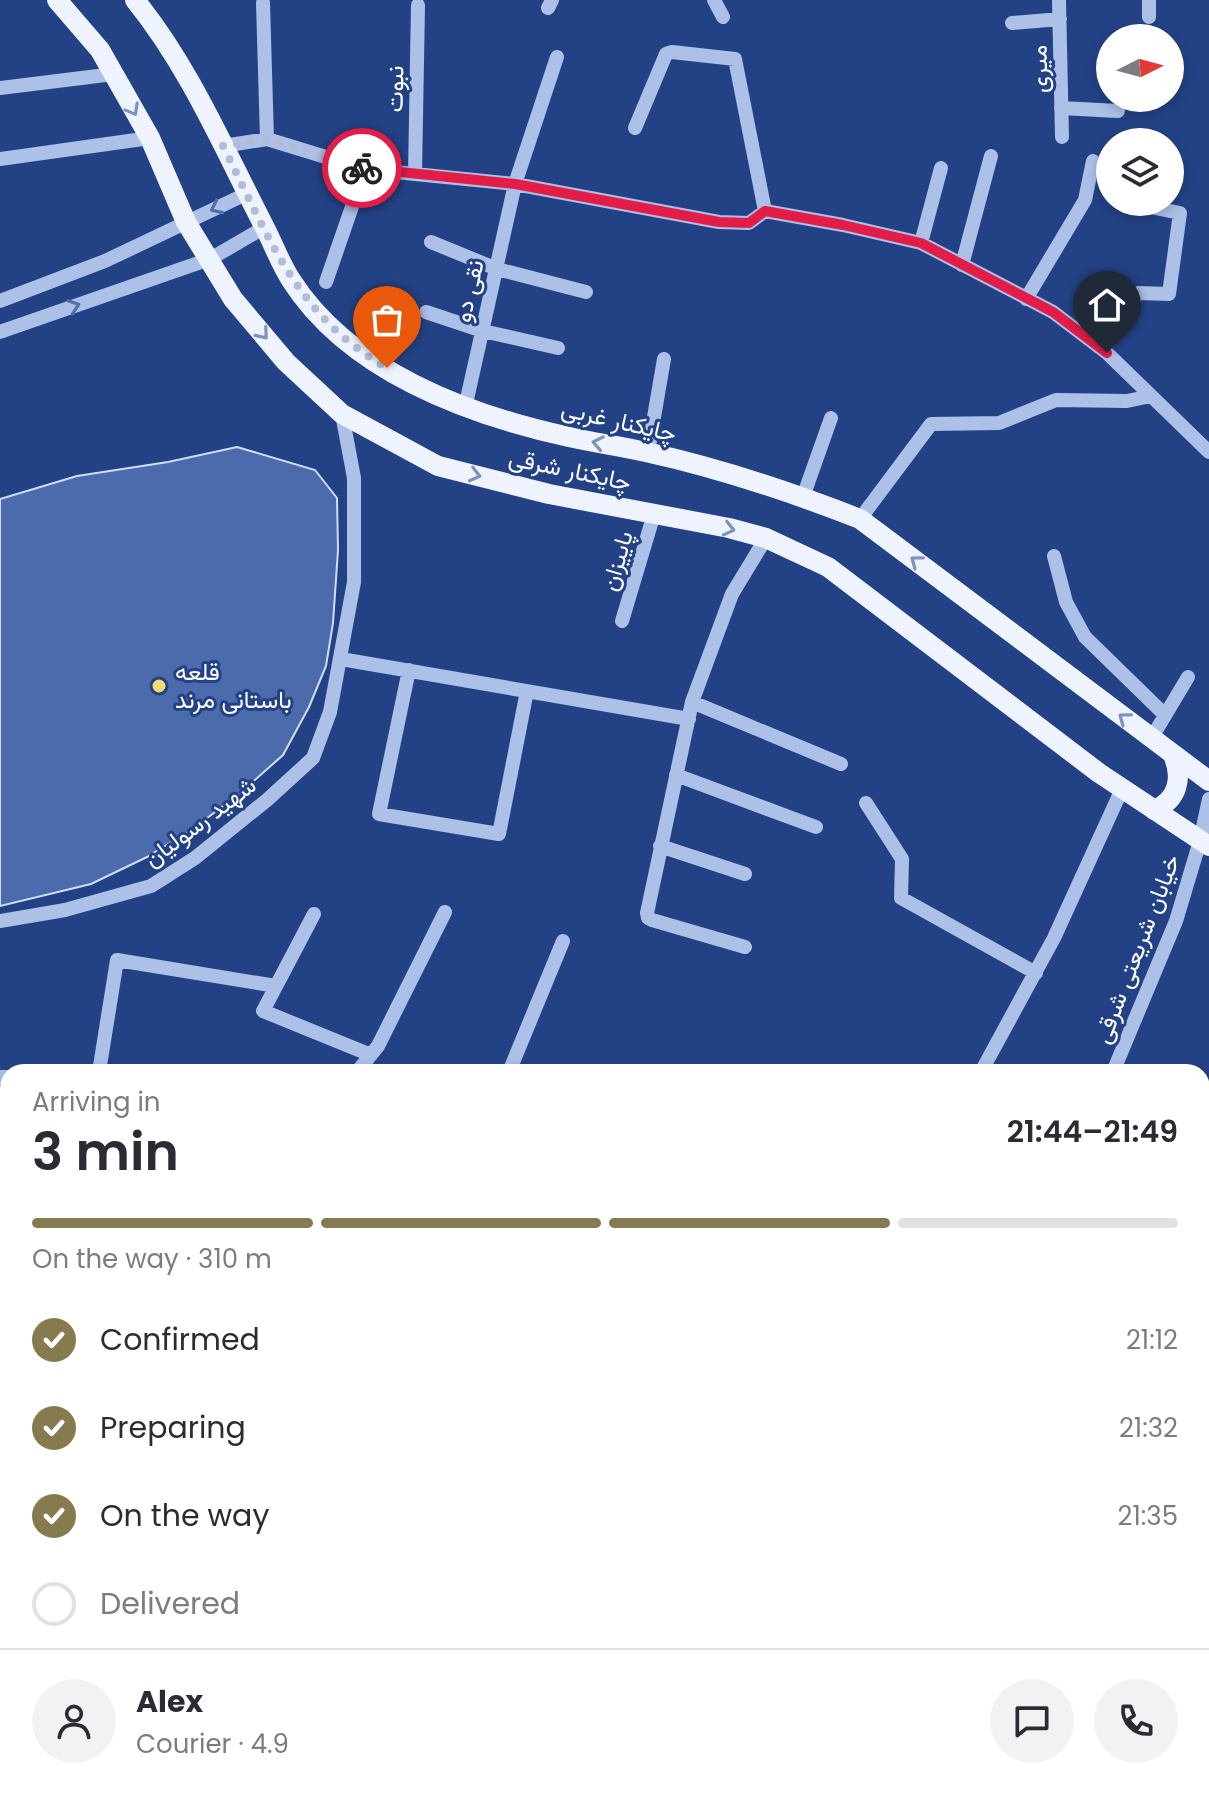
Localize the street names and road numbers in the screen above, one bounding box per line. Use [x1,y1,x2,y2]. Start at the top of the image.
street label: میری [1022,44,1055,94]
street label: نبوت [378,65,411,113]
street label: نقی دو [445,257,492,325]
street label: چایکنار غربی [558,391,680,450]
street label: چایکنار شرقی [506,440,634,499]
street label: پاییزان [592,527,641,595]
street label: شهید رسولیان [137,768,263,875]
street label: خیابان شریعتی شرقی [1085,849,1188,1048]

